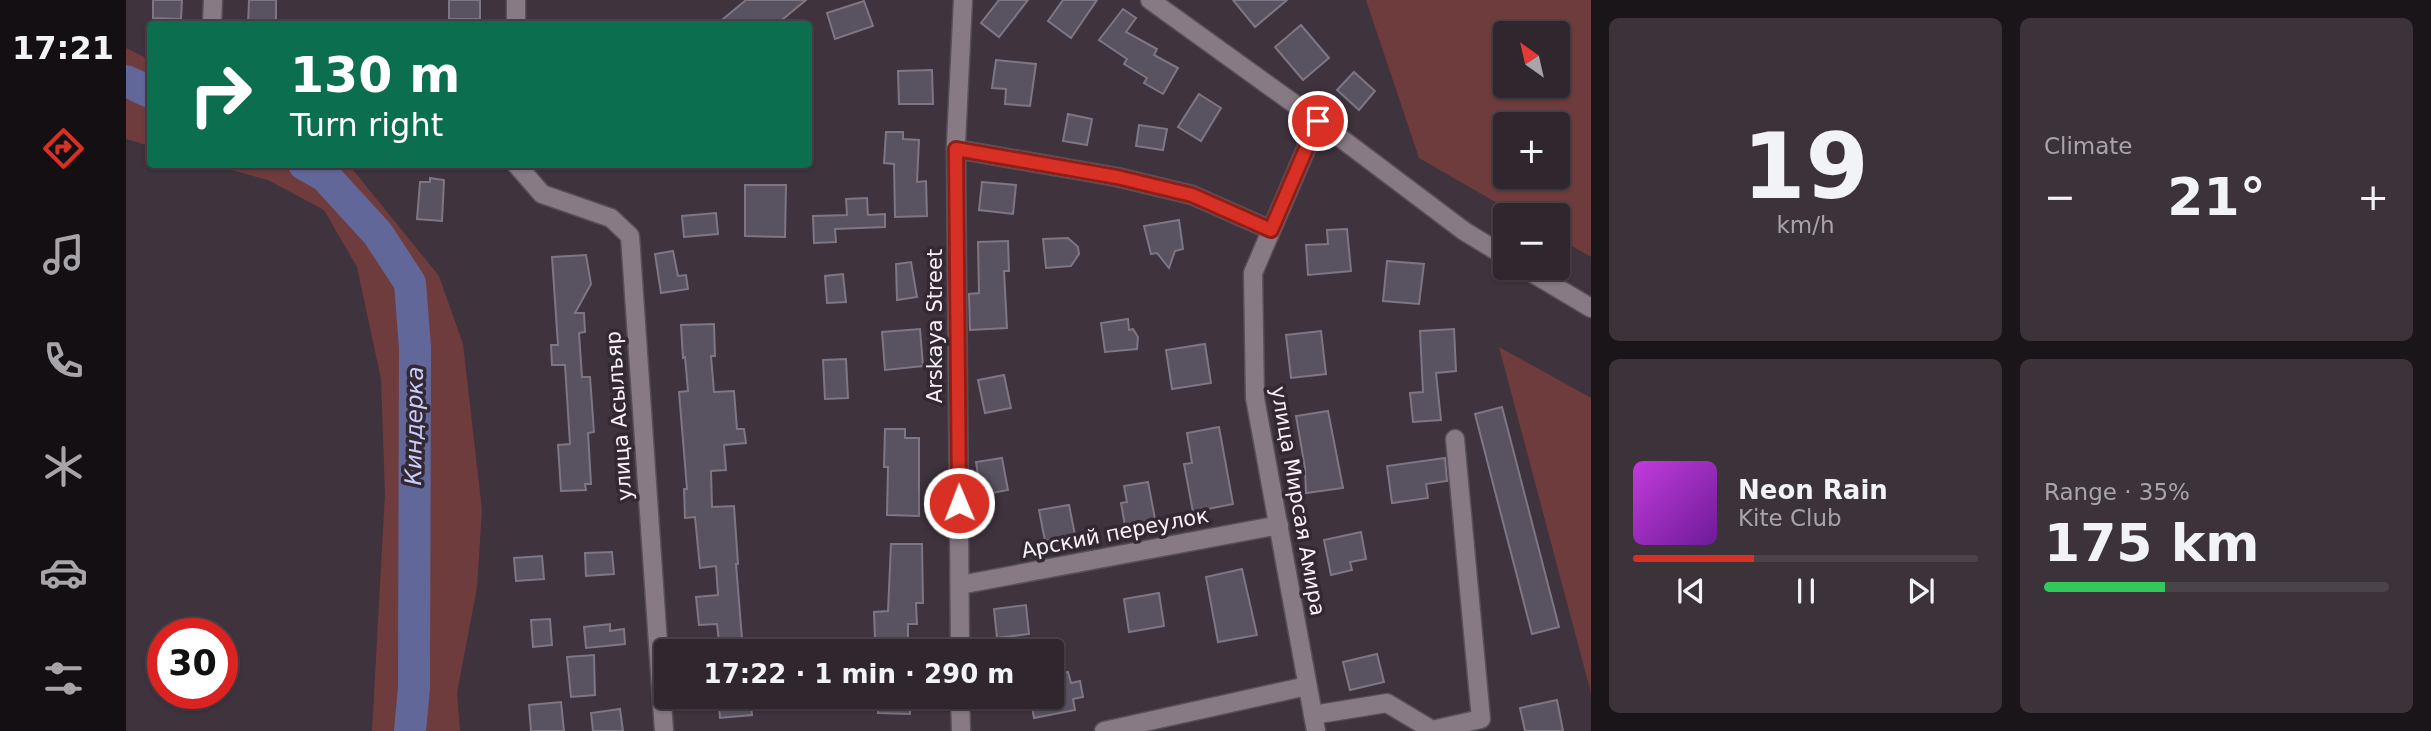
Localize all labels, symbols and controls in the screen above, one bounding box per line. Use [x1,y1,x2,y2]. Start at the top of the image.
north arrow [1493,21,1570,98]
map controls [1493,21,1570,280]
text: 17:21 [12,29,114,67]
text: 130 m [290,47,460,104]
icon: right [175,49,266,140]
pin [1288,91,1348,151]
icon: arrive [1299,102,1337,140]
text: Turn right [290,106,443,144]
button: + [1493,112,1570,189]
text: 19 [1742,114,1869,219]
icon: directions [39,124,88,173]
text: Climate [2044,133,2133,159]
text: 21° [2167,167,2266,227]
text: − [2044,175,2076,219]
text: + [2357,175,2389,219]
button: − [1493,203,1570,280]
text: km/h [1776,212,1835,238]
icon: music [39,230,88,279]
street label: Arskaya Street [923,249,947,403]
street label: улица Асылъяр [601,330,637,502]
icon: phone [39,336,88,385]
water label: Киндерка [400,366,428,486]
street label: улица Мирсая Амира [1266,385,1330,617]
icon: climate [39,442,88,491]
position arrow [922,466,996,540]
text: Neon Rain [1738,475,1888,505]
text: Range · 35% [2044,479,2190,505]
street label: Арский переулок [1019,503,1211,563]
text: Kite Club [1738,505,1842,531]
text: 175 km [2044,513,2259,573]
icon: car [39,548,88,597]
icon: previous [1672,572,1710,610]
icon: pause [1787,572,1825,610]
icon: next [1902,572,1940,610]
speed limit sign: 30 [147,618,238,709]
icon: filters [39,654,88,703]
text: 17:22 · 1 min · 290 m [704,659,1014,689]

